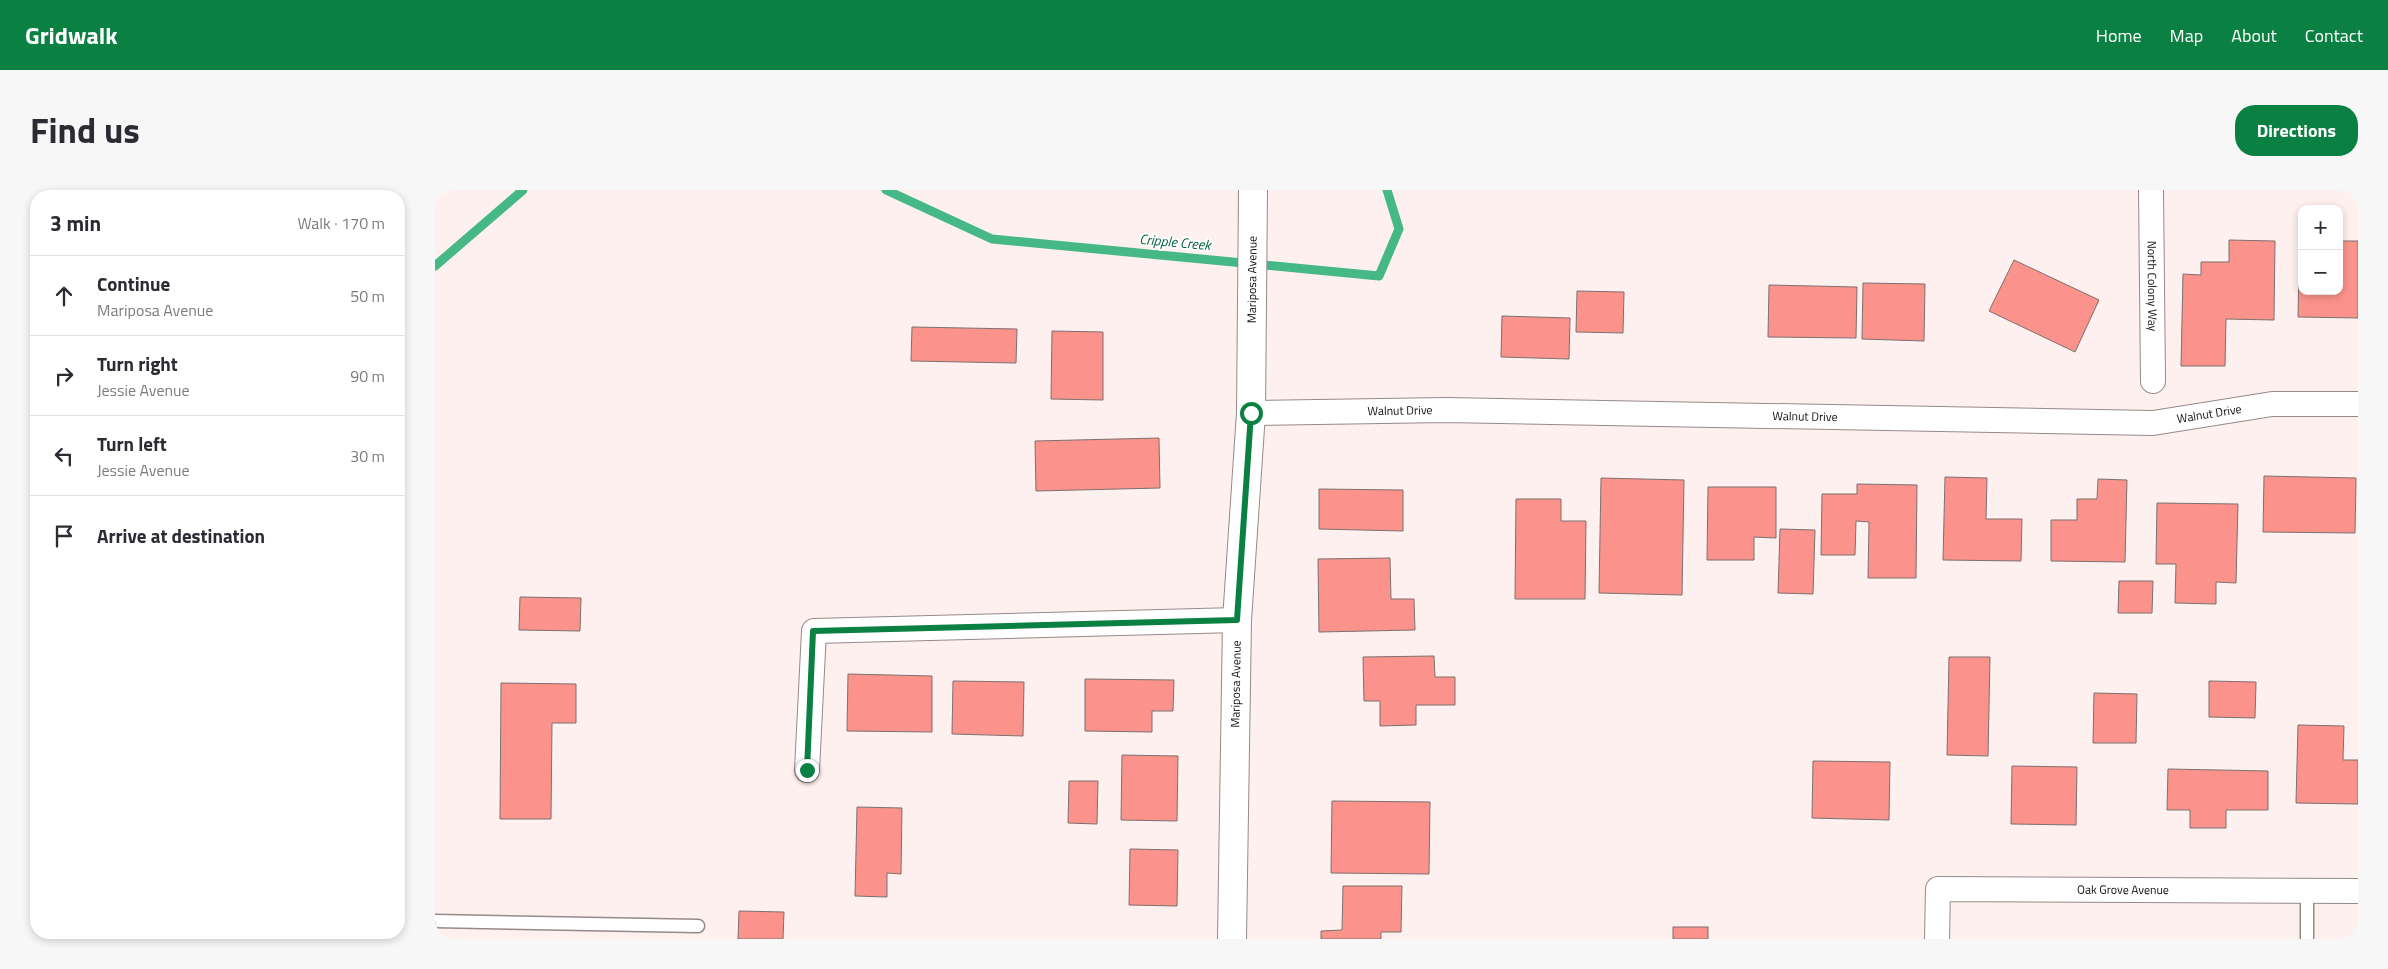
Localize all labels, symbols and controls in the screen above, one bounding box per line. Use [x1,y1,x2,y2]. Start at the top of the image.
text: Gridwalk [25,17,118,53]
text: Home [2096,22,2142,49]
text: Map [2170,22,2203,49]
text: About [2231,22,2277,49]
text: Contact [2305,22,2363,49]
text: Find us [30,103,140,157]
button: Directions [2235,105,2358,156]
map controls [2298,205,2343,295]
button: + [2298,205,2343,250]
text: 3 min [50,207,101,239]
text: Walk · 170 m [297,211,385,235]
water label: Cripple Creek [1139,228,1213,255]
street label: Mariposa Avenue [1242,236,1262,323]
street label: North Colony Way [2143,241,2162,332]
button: − [2298,250,2343,295]
text: Continue [97,269,170,298]
icon: ahead [50,282,78,310]
text: 50 m [350,284,385,308]
text: Mariposa Avenue [97,298,213,322]
text: Turn right [97,349,178,378]
icon: right [50,362,78,390]
text: 90 m [350,364,385,388]
text: Jessie Avenue [97,378,190,402]
street label: Walnut Drive [2175,399,2243,428]
street label: Walnut Drive [1367,400,1433,420]
route start [1240,402,1263,425]
street label: Walnut Drive [1772,406,1838,426]
text: Turn left [97,429,167,458]
icon: left [50,442,78,470]
text: 30 m [350,444,385,468]
text: Jessie Avenue [97,458,190,482]
text: Arrive at destination [97,521,265,550]
icon: arrive [50,522,78,550]
street label: Mariposa Avenue [1225,640,1246,728]
route end [796,759,819,782]
street label: Oak Grove Avenue [2077,880,2169,899]

